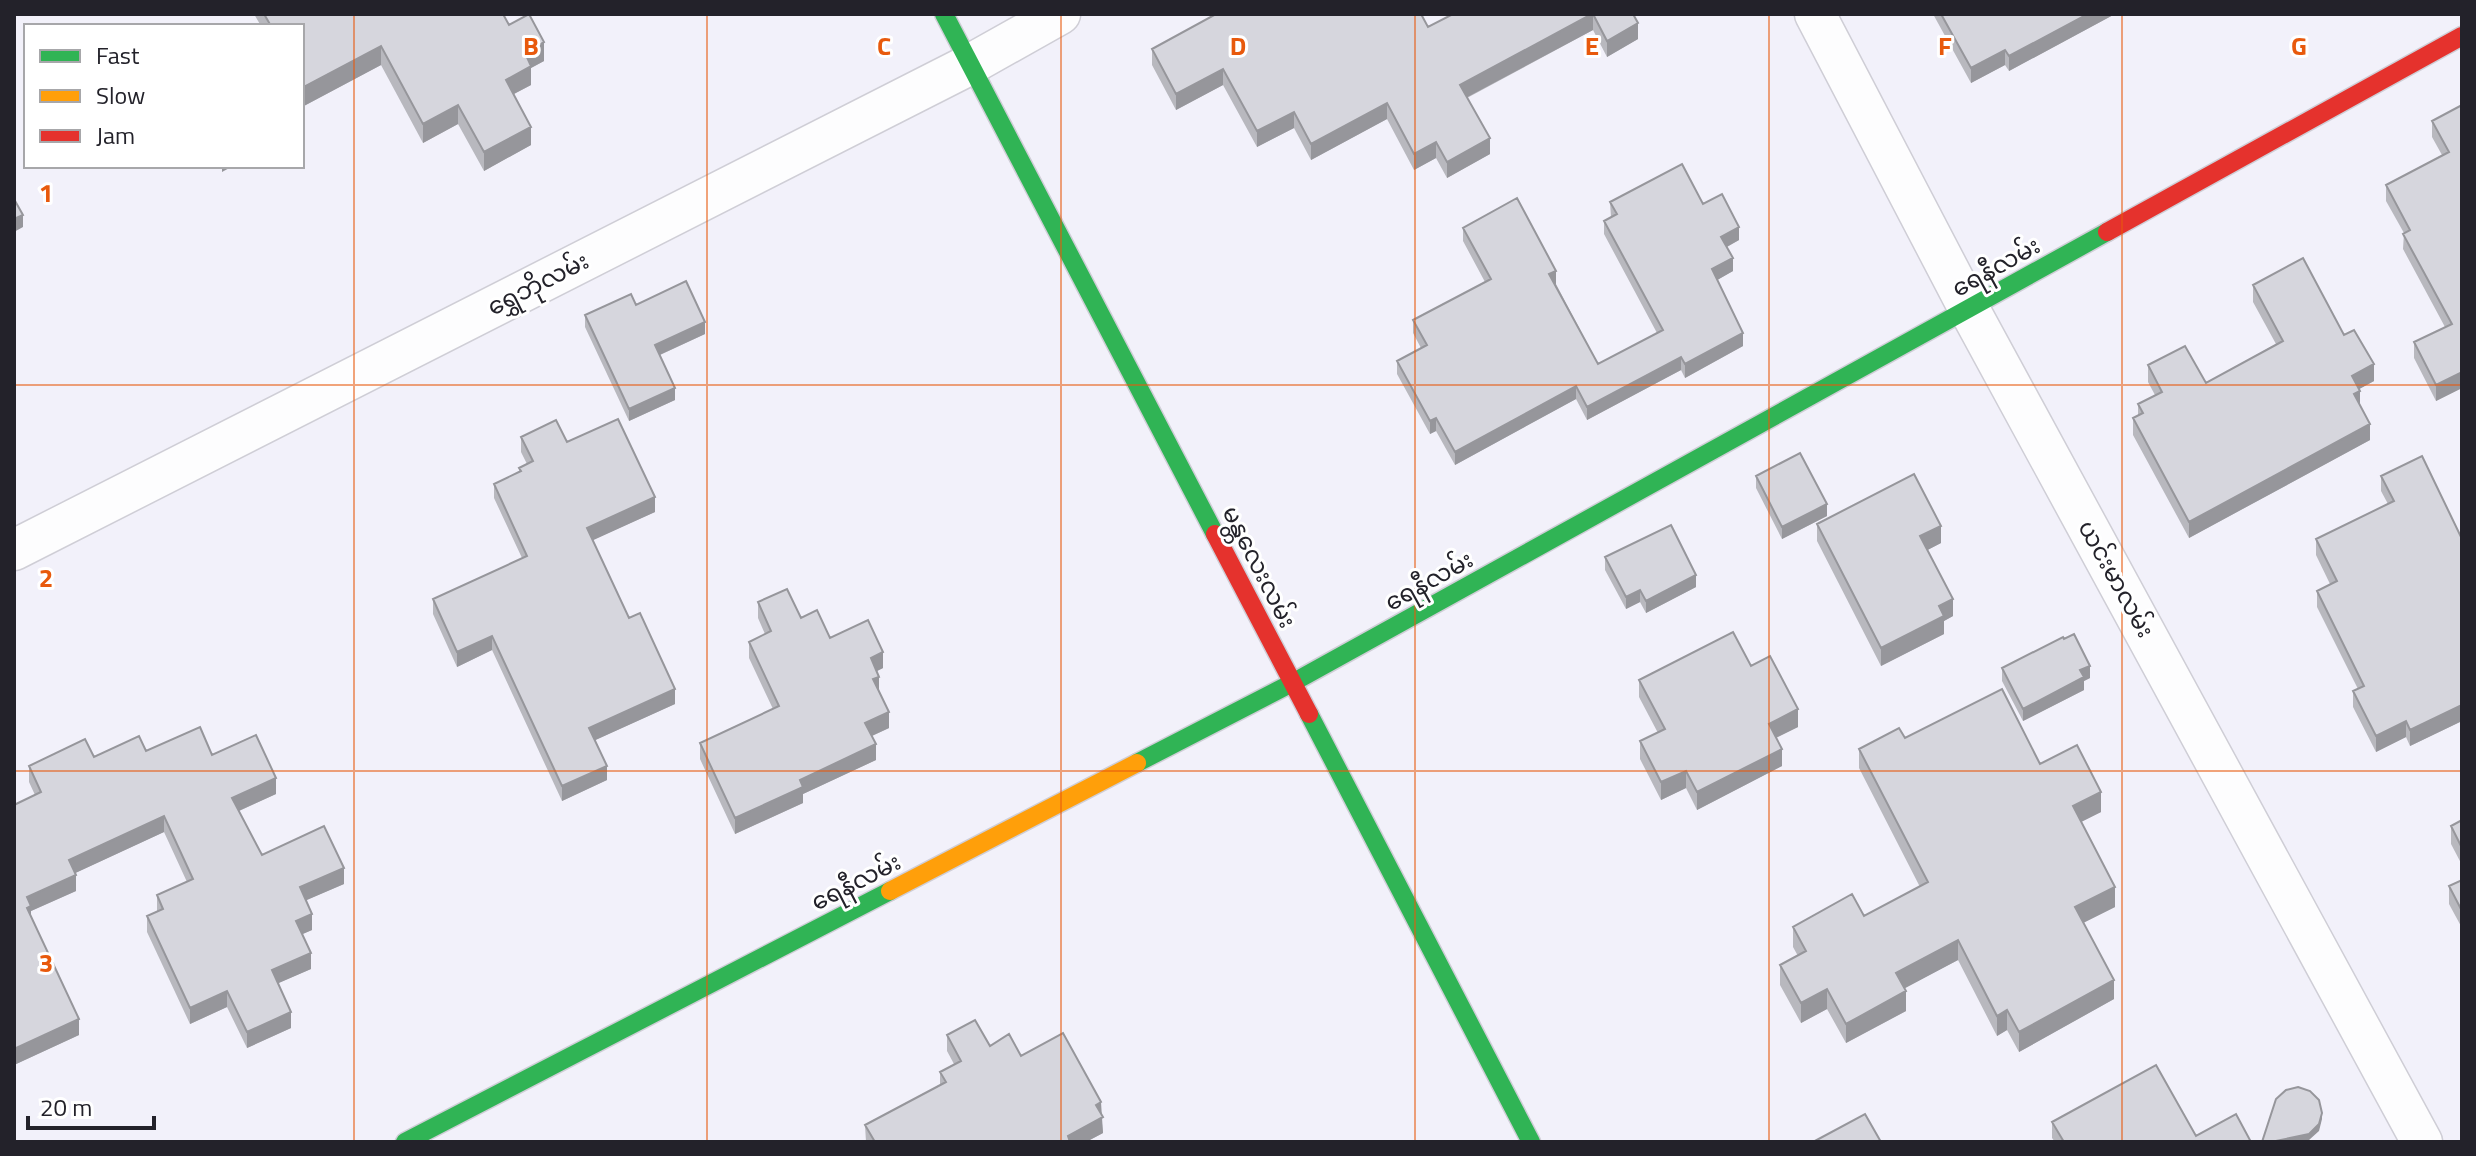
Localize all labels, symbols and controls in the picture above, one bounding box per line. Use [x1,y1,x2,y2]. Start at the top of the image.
legend [24,24,304,168]
text: B [523,26,539,65]
text: C [877,26,891,65]
text: D [1230,26,1246,65]
text: E [1585,26,1599,65]
text: F [1938,26,1952,65]
text: G [2291,26,2307,65]
text: Fast [96,37,140,73]
text: Slow [96,77,145,113]
text: Jam [96,117,135,153]
text: 1 [39,173,53,212]
street label: ရေနီလမ်း [1945,227,2047,307]
street label: ရွှေဘိုလမ်း [480,242,596,326]
street label: မန္တလေးလမ်း [1212,499,1306,635]
street label: ယင်းမာလမ်း [2070,513,2164,644]
street label: ရေနီလမ်း [1378,541,1480,621]
text: 2 [39,558,53,597]
street label: ရေနီလမ်း [804,843,908,921]
text: 3 [39,943,53,982]
scale bar [28,1080,154,1130]
text: 20 m [40,1089,92,1125]

